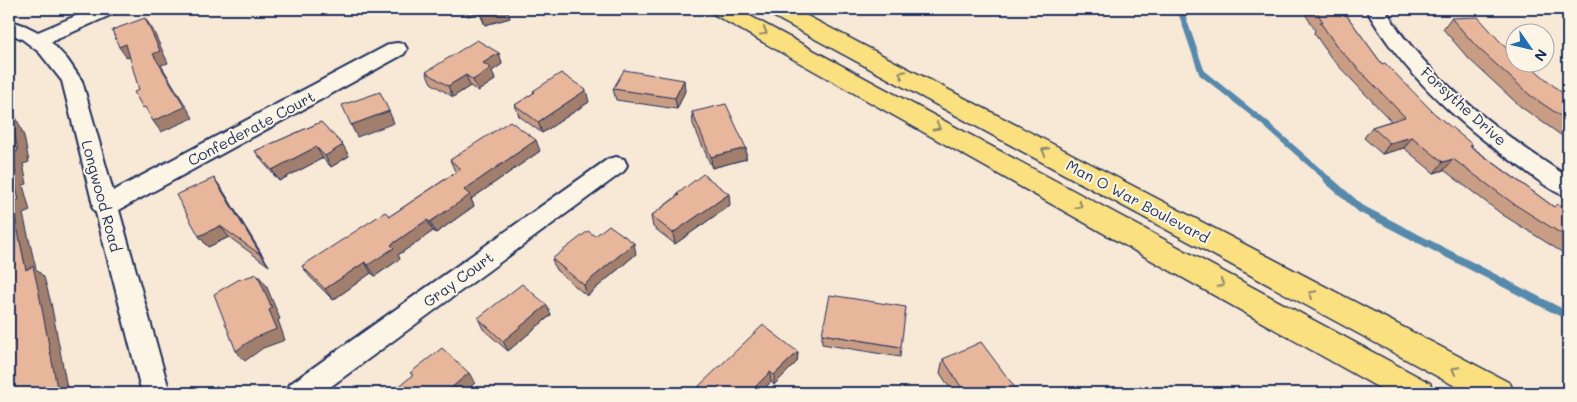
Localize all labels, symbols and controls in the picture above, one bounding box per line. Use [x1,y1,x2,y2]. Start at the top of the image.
north arrow [1504,22,1554,72]
one-way arrow [758,25,767,35]
text: N [1530,46,1552,65]
street label: Forsythe Drive [1417,62,1511,150]
one-way arrow [898,71,907,81]
street label: Confederate Court [184,86,318,170]
one-way arrow [931,121,940,131]
street label: Longwood Road [77,138,127,254]
one-way arrow [1041,147,1050,157]
street label: Man O War Boulevard [1063,155,1213,247]
one-way arrow [1074,199,1083,209]
street label: Gray Court [419,247,497,311]
one-way arrow [1216,278,1225,288]
one-way arrow [1308,290,1317,300]
one-way arrow [1451,366,1460,376]

